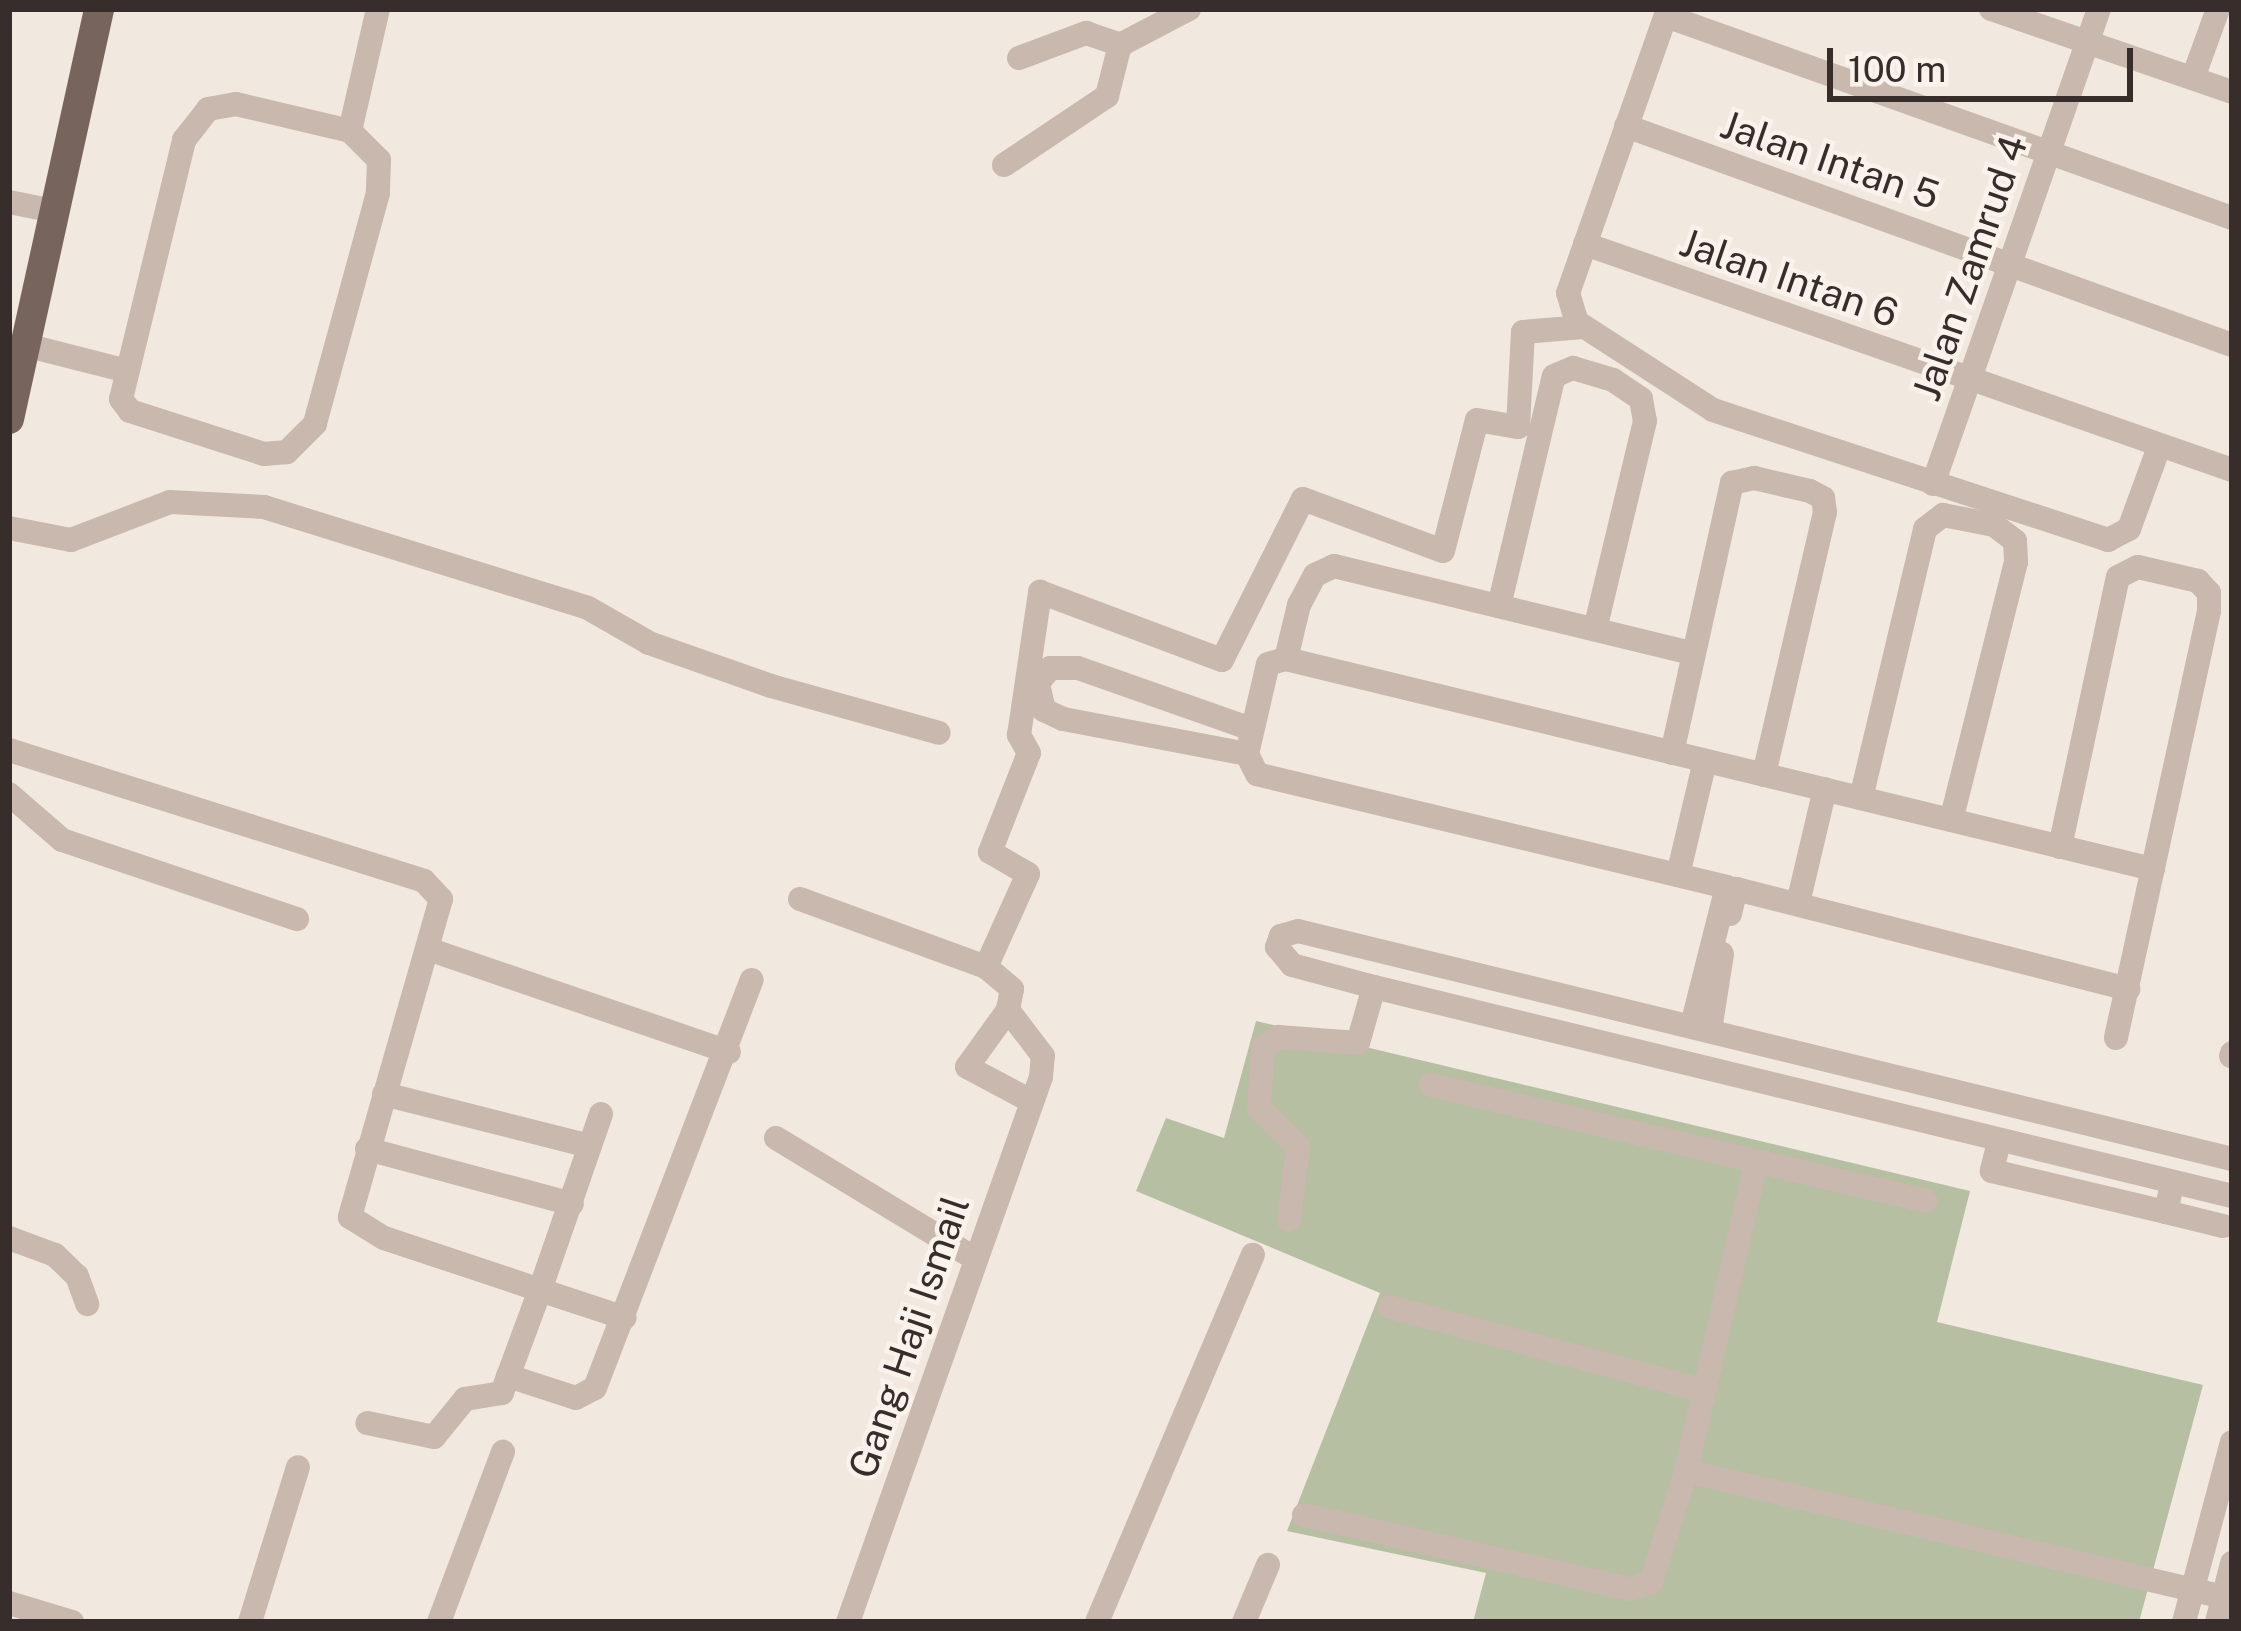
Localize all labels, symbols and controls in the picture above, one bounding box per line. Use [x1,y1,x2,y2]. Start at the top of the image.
scale bar [1833,24,2139,98]
text: 100 m [1848,48,1946,90]
street label: Jalan Intan 5 [1715,101,1945,219]
street label: Jalan Zamrud 4 [1903,129,2037,407]
street label: Jalan Intan 6 [1674,219,1904,337]
street label: Gang Haji Ismail [839,1190,979,1484]

